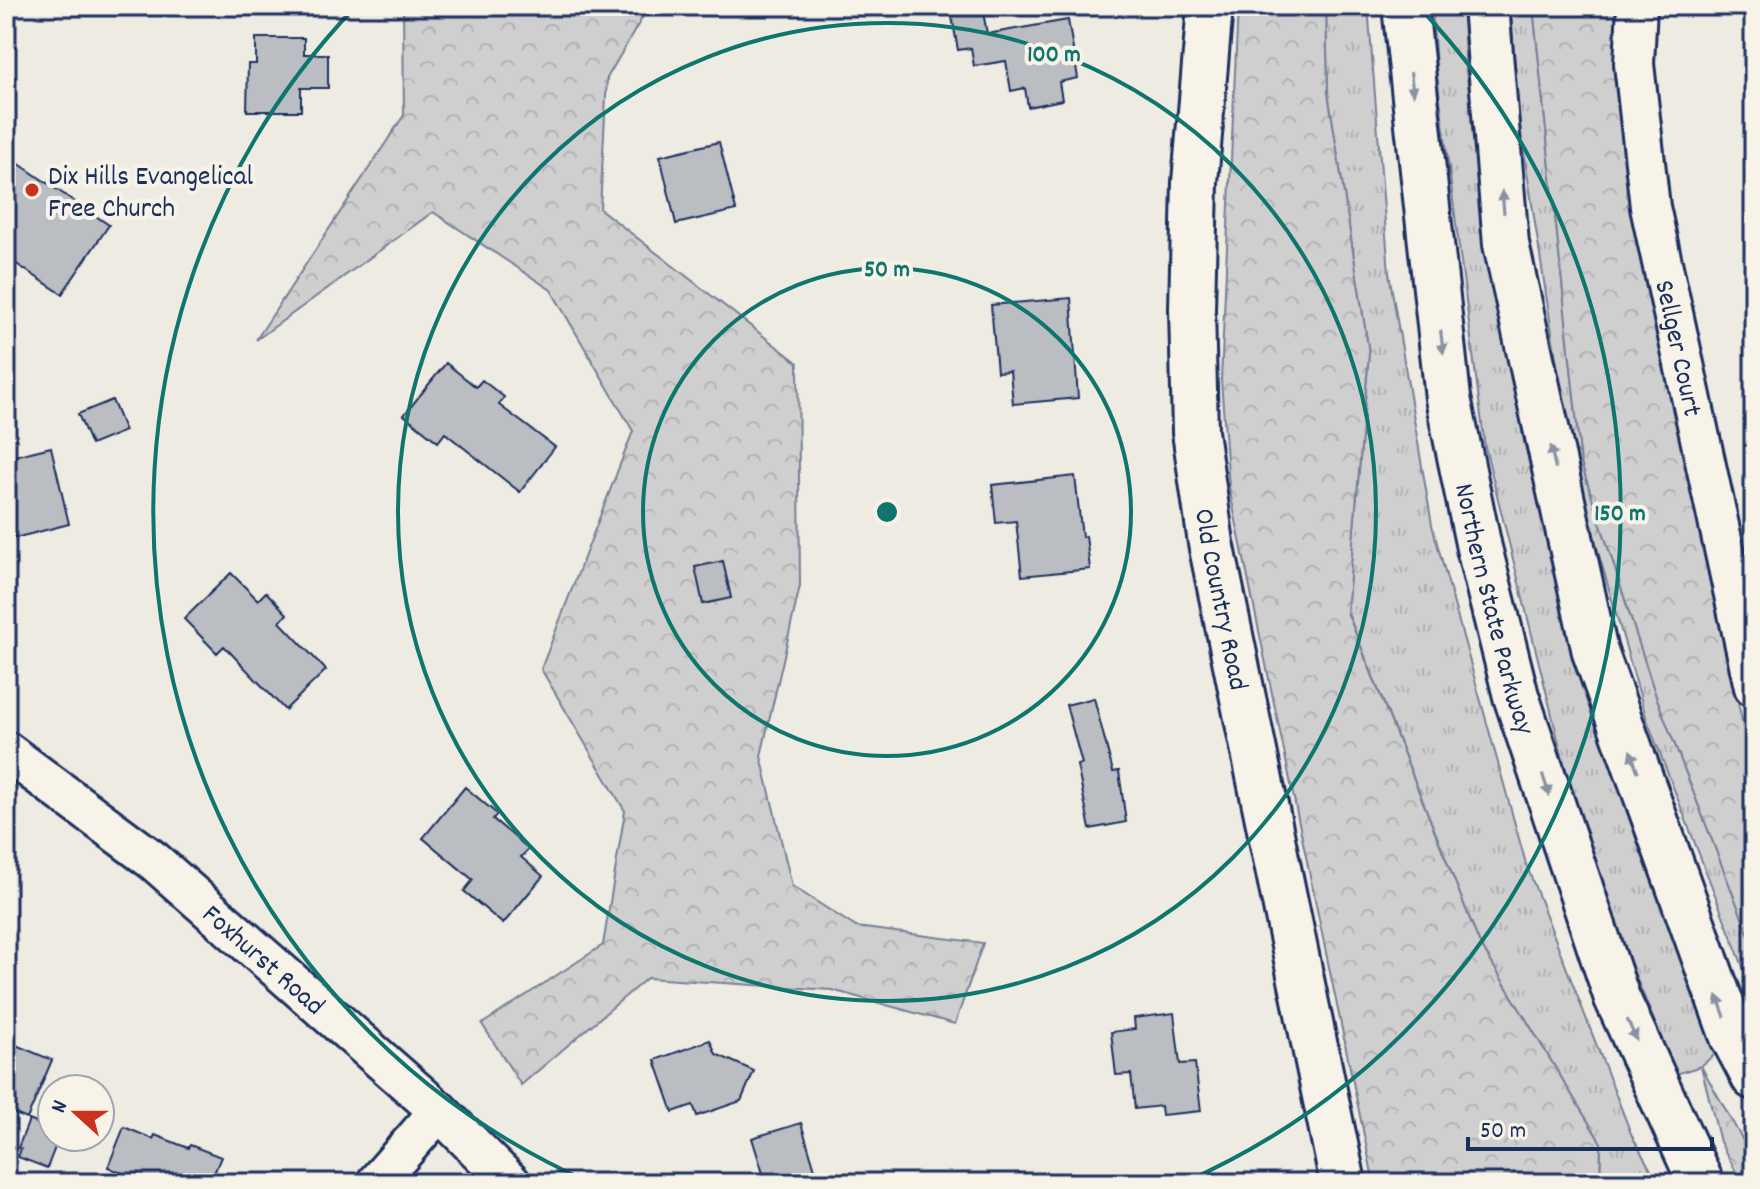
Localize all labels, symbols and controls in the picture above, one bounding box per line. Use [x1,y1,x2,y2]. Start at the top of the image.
text: 100 m [1027,39,1081,73]
one-way arrow [1405,72,1418,97]
place label: Dix Hills Evangelical Free Church [48,159,254,231]
marker: Dix Hills Evangelical Free Church [23,181,41,199]
one-way arrow [1496,189,1509,214]
text: 50 m [864,254,910,288]
street label: Sellger Court [1641,277,1710,421]
one-way arrow [1435,330,1448,355]
one-way arrow [1546,444,1559,469]
street label: Northern State Parkway [1441,480,1543,741]
centre of rings [873,498,901,526]
text: 150 m [1594,498,1646,532]
street label: Old Country Road [1181,506,1256,694]
one-way arrow [1627,749,1640,773]
one-way arrow [1540,773,1552,797]
street label: Foxhurst Road [191,897,332,1027]
one-way arrow [1715,994,1727,1018]
one-way arrow [1625,1019,1638,1042]
north arrow [36,1073,116,1153]
text: N [44,1096,77,1118]
scale bar [1468,1101,1712,1151]
text: 50 m [1480,1115,1526,1149]

